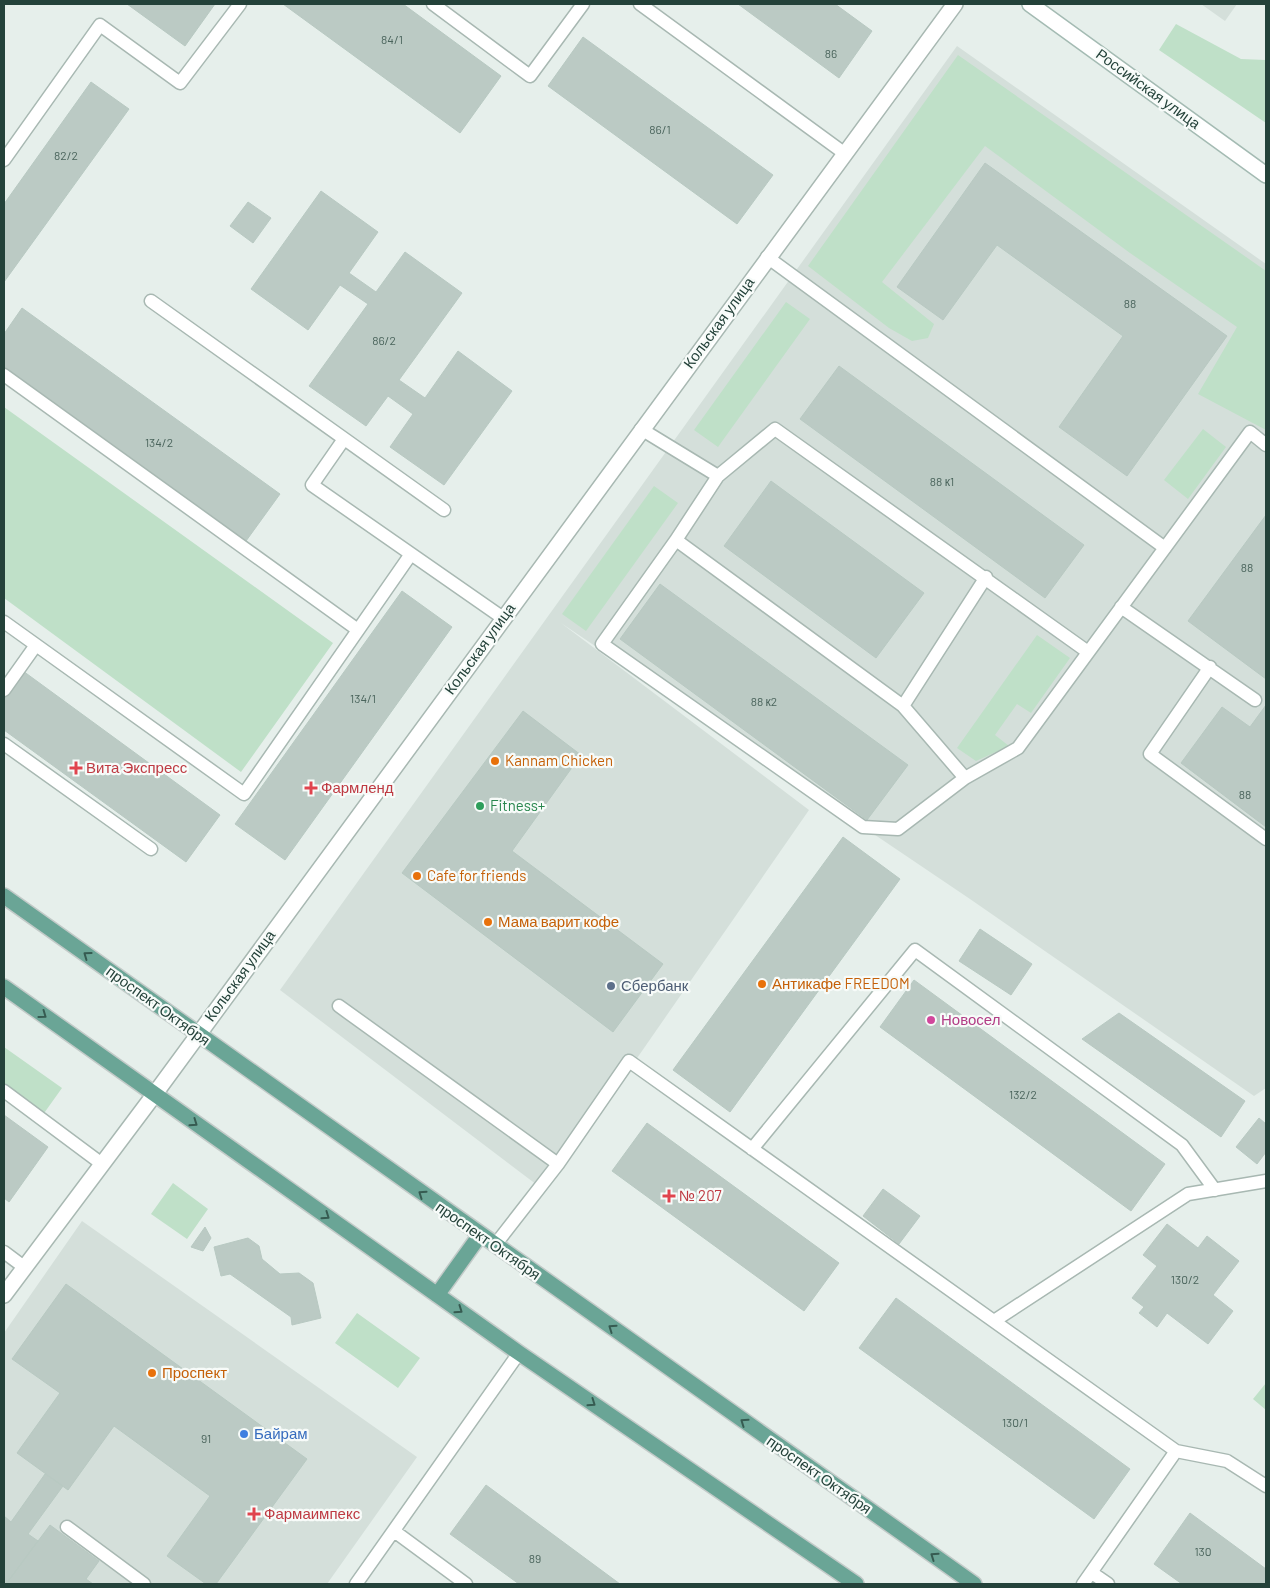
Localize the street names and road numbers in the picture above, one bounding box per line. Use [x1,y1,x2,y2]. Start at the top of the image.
street label: Российская улица [1093,44,1205,132]
street label: Кольская улица [679,273,758,372]
street label: Кольская улица [440,599,519,698]
street label: Кольская улица [200,926,279,1025]
street label: проспект Октября [103,962,214,1049]
street label: проспект Октября [433,1197,544,1283]
street label: проспект Октября [764,1431,875,1517]

